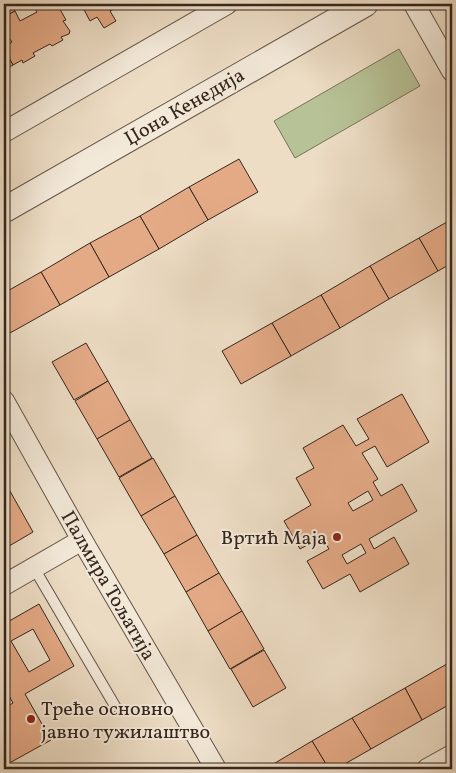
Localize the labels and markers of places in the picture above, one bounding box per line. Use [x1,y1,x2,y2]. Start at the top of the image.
place label: Вртић Маја [221,525,327,553]
marker: Вртић Маја [331,531,343,543]
place label: Треће основно јавно тужилаштво [41,696,210,747]
marker: Треће основно јавно тужилаштво [25,713,37,725]

